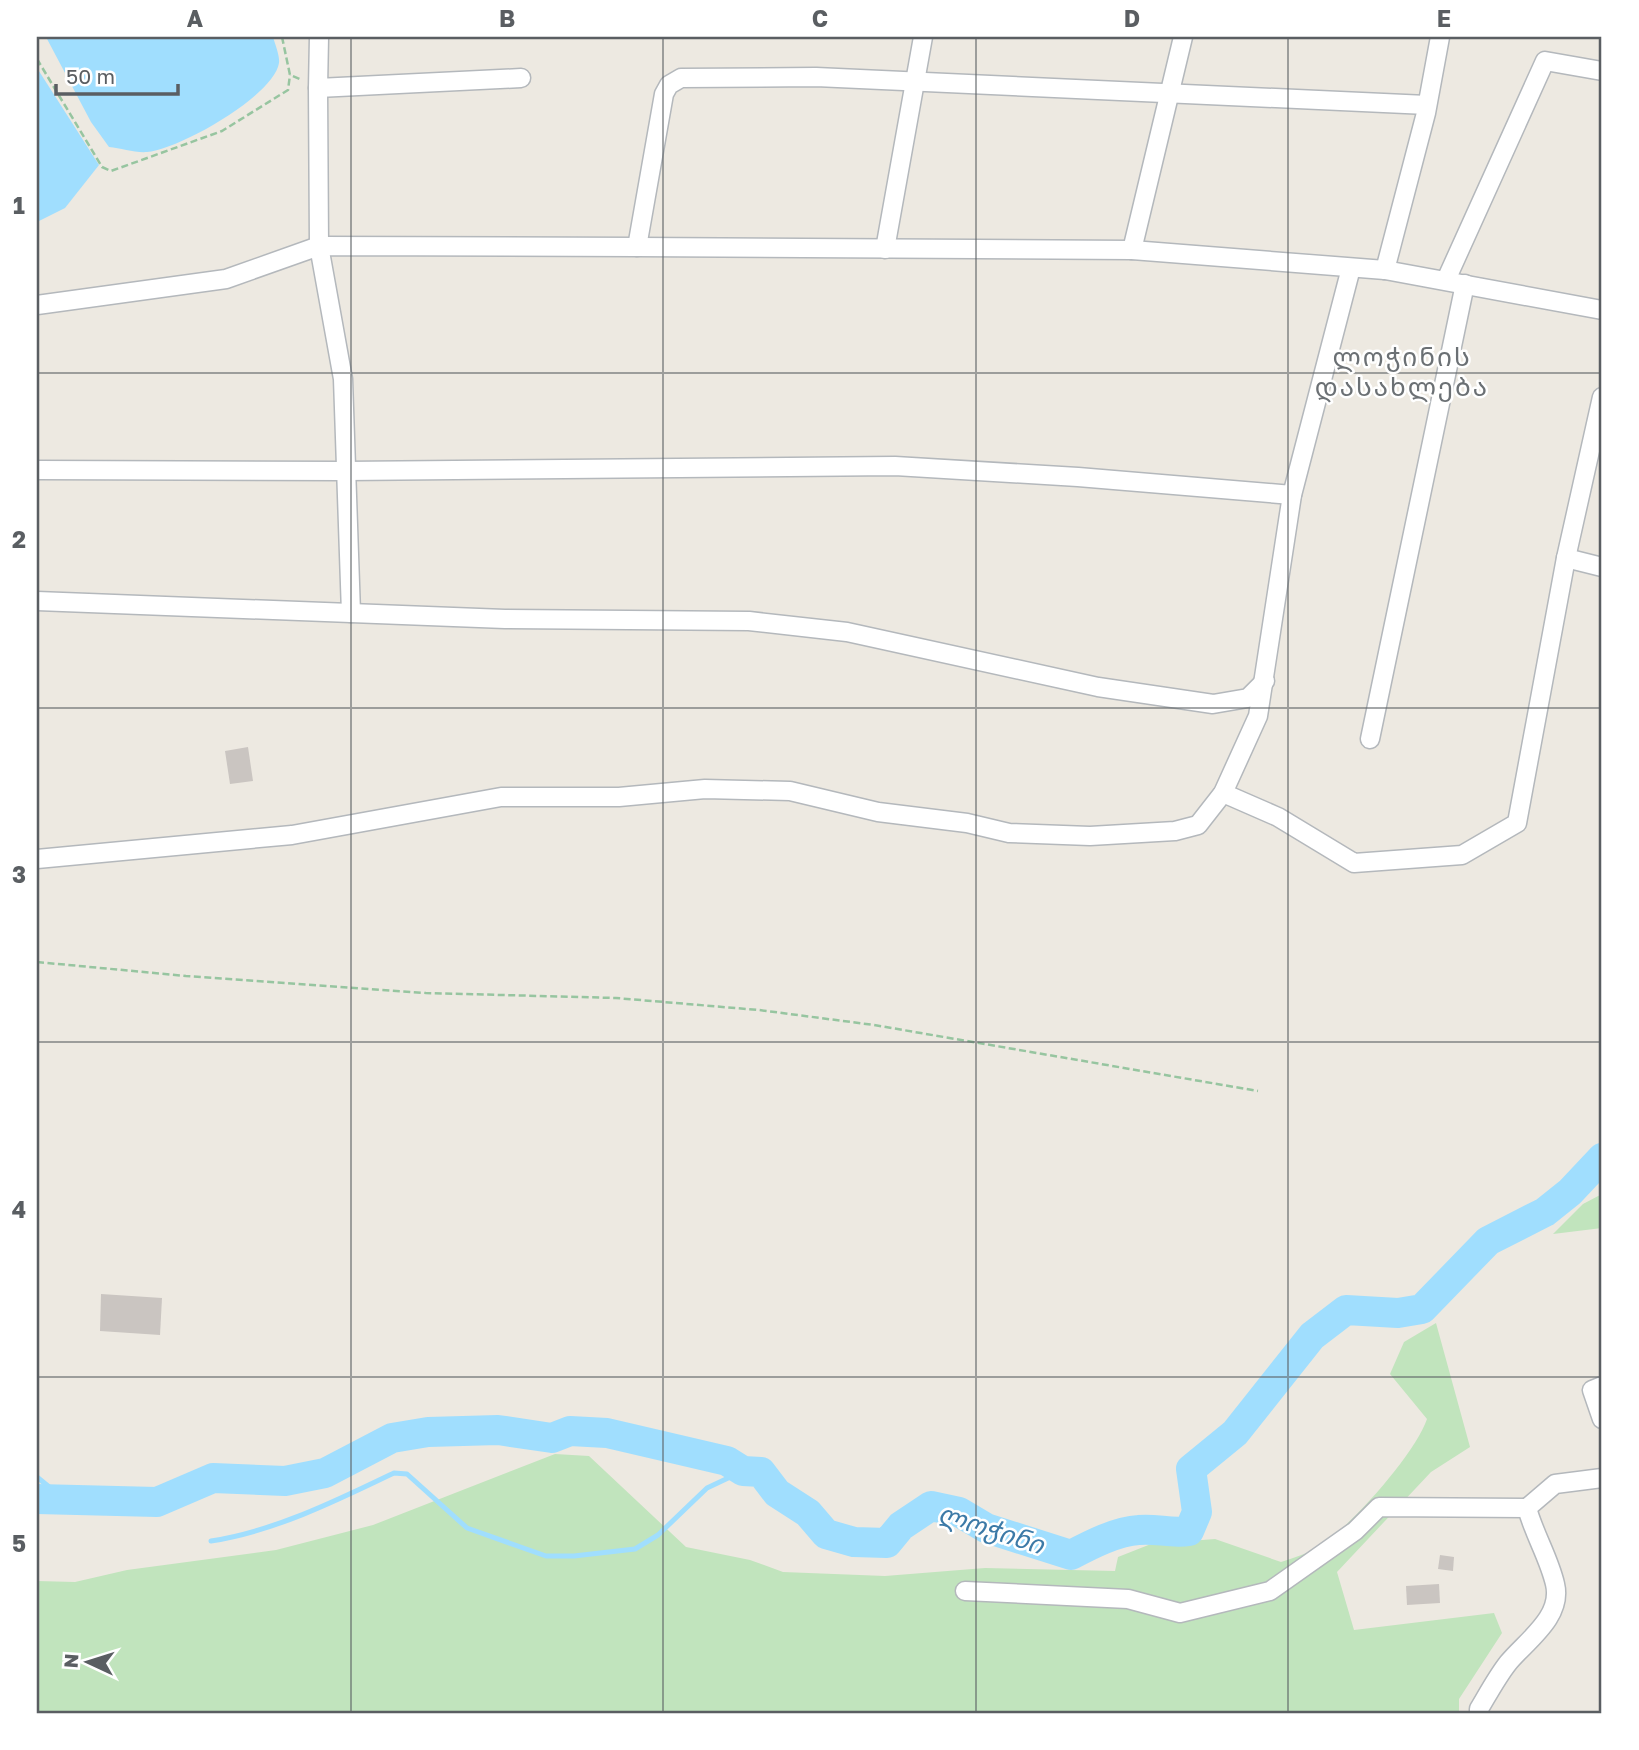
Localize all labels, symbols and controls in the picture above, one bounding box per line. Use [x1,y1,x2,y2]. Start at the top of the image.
text: A [187,4,204,32]
text: B [499,4,515,32]
text: C [812,4,828,32]
text: D [1124,4,1140,32]
text: E [1437,4,1451,32]
scale bar [56,52,178,96]
text: 50 m [66,63,115,89]
text: 1 [13,191,25,219]
district label: ლოჭინის დასახლება [1315,341,1489,403]
text: 2 [12,525,26,553]
text: 3 [12,860,26,888]
text: 4 [12,1195,26,1223]
water label: ლოჭინი [934,1497,1049,1561]
text: 5 [12,1529,26,1557]
north arrow [52,1628,122,1698]
text: N [59,1653,83,1669]

